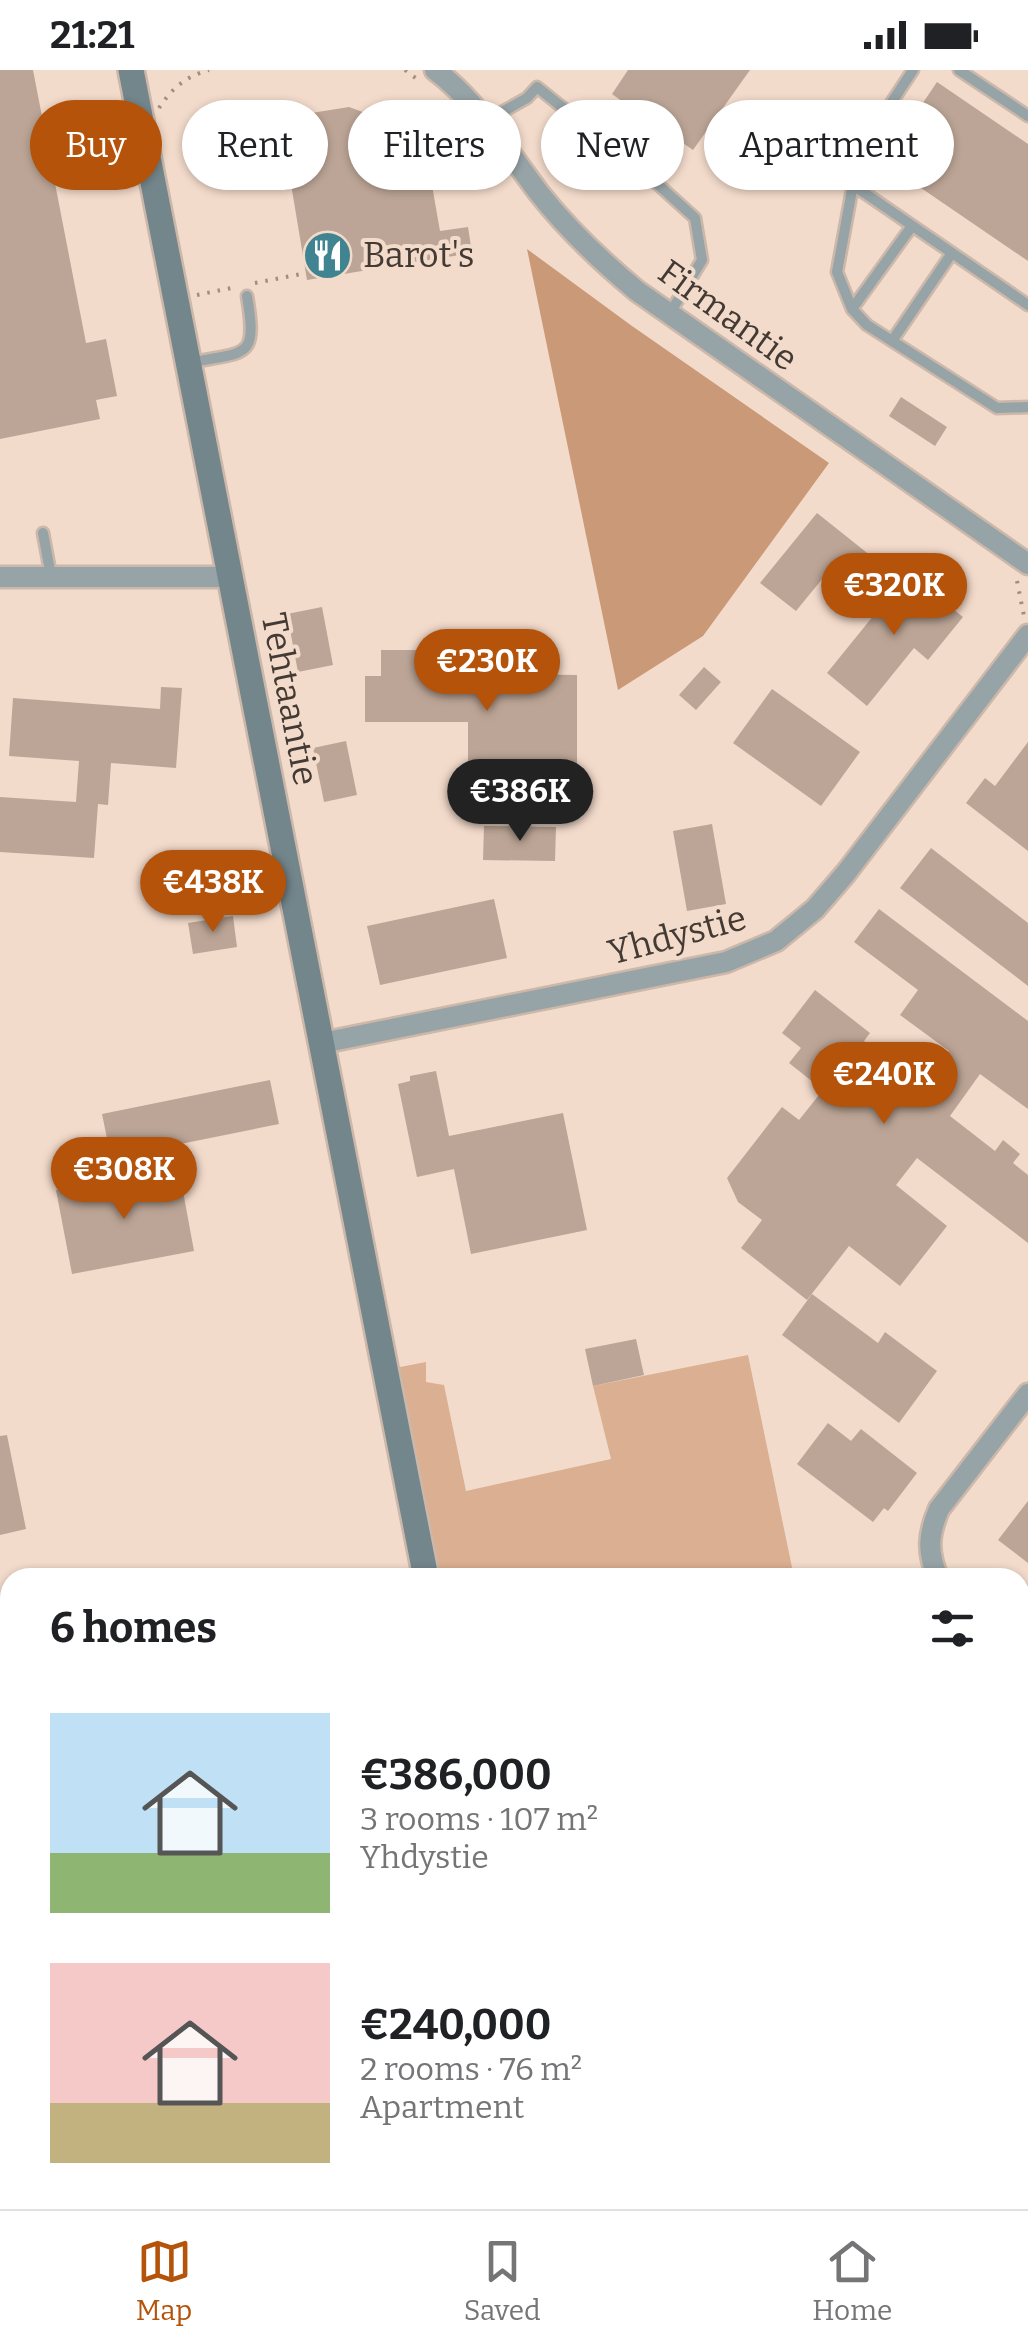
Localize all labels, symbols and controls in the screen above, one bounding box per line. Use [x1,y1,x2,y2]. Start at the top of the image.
text: 21:21 [50,12,134,58]
chip: Buy [30,100,162,190]
chip: Rent [182,100,328,190]
chip: Filters [348,100,521,190]
chip: New [541,100,684,190]
chip: Apartment [704,100,954,190]
restaurant icon: Barot's [302,229,354,281]
place label: Barot's [363,234,474,276]
street label: Firmantie [650,251,806,379]
pin: €320K [824,553,964,638]
text: €320K [843,566,945,604]
street label: Tehtaantie [253,609,327,789]
pin: €230K [417,629,557,714]
text: €230K [436,642,538,680]
pin: €386K [450,759,590,844]
text: €386K [469,772,571,810]
pin: €438K [143,850,283,935]
text: €438K [162,863,264,901]
street label: Yhdystie [604,896,750,974]
pin: €240K [814,1042,954,1127]
text: €240K [833,1055,935,1093]
pin: €308K [54,1137,194,1222]
text: €308K [73,1150,175,1188]
icon: filters [925,1601,980,1656]
text: 6 homes [50,1603,217,1653]
text: €386,000 [360,1750,552,1800]
icon: home [130,1753,250,1873]
text: 3 rooms · 107 m² [360,1800,598,1838]
text: Yhdystie [360,1838,489,1876]
text: €240,000 [360,2000,551,2050]
icon: home [130,2003,250,2123]
text: 2 rooms · 76 m² [360,2050,582,2088]
text: Apartment [360,2088,524,2126]
tab: Map [136,2234,192,2327]
tab: Saved [464,2234,541,2327]
tab: Home [812,2234,892,2327]

